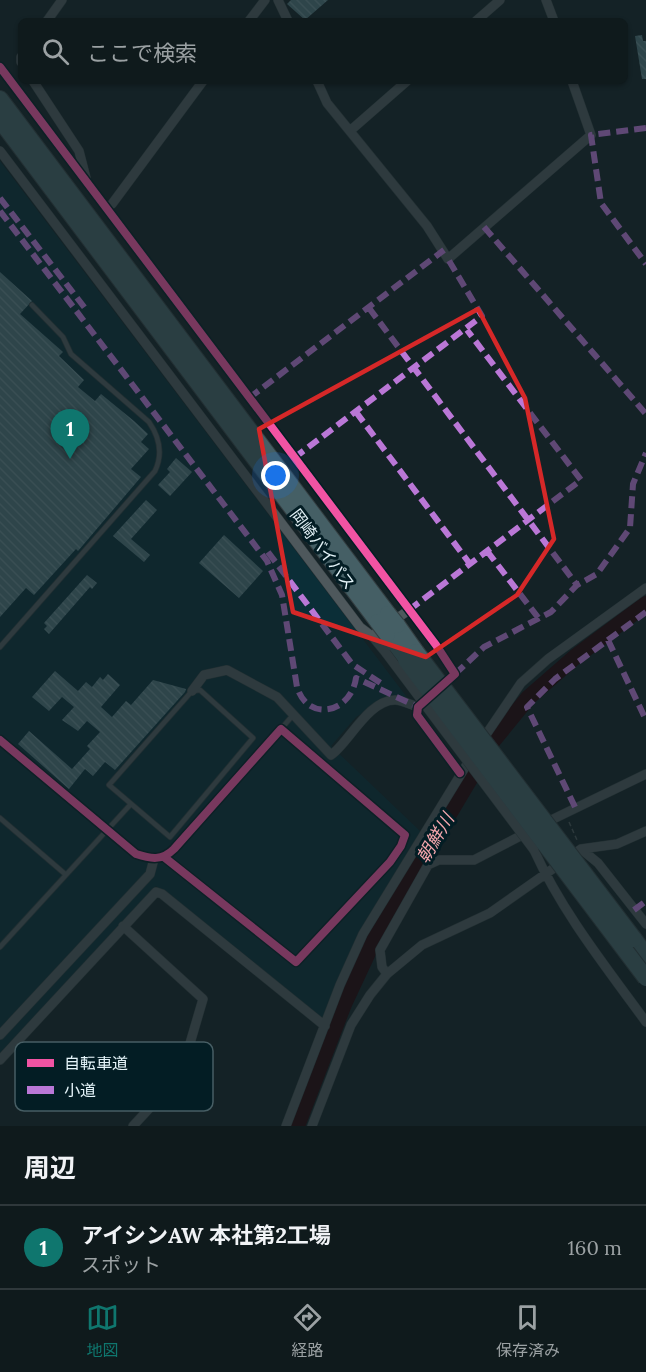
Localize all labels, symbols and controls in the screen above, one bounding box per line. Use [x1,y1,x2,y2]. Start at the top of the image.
search box [18,18,628,84]
icon: search [39,35,72,68]
text: ここで検索 [87,39,197,67]
pin: 1 [50,410,90,459]
your location [261,461,290,490]
street label: 岡崎バイパス [286,505,360,593]
water label: 朝鮮川 [411,807,460,867]
legend [15,1042,213,1111]
text: 自転車道 [64,1053,128,1073]
text: 小道 [64,1080,96,1100]
text: 周辺 [24,1151,76,1184]
text: アイシンAW 本社第2工場 [81,1221,331,1249]
text: 1 [39,1235,48,1260]
text: 160 m [568,1235,622,1260]
text: スポット [81,1252,161,1277]
tab: 地図 [86,1301,119,1361]
tab: 経路 [291,1301,324,1361]
tab: 保存済み [496,1301,560,1361]

